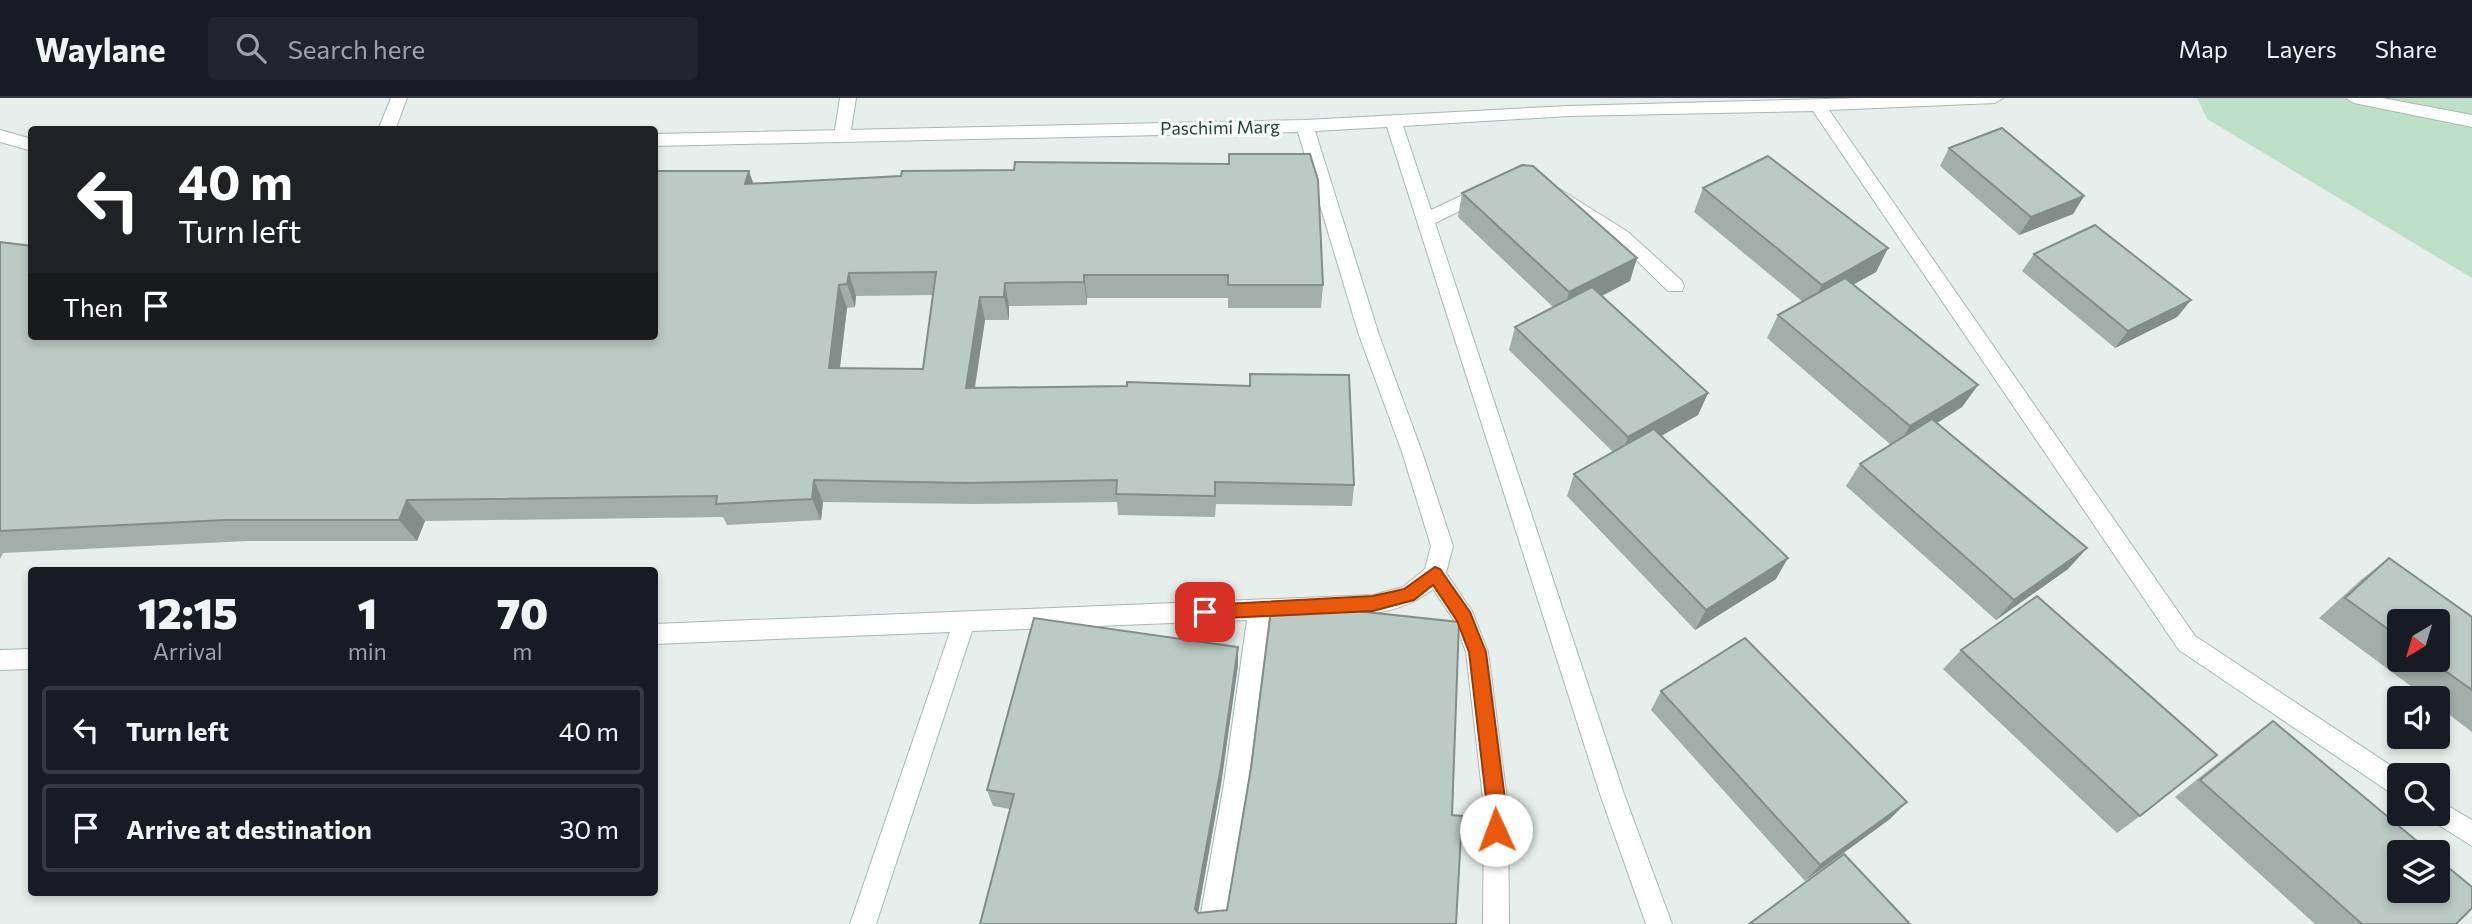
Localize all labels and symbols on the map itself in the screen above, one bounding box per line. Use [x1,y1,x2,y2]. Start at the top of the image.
street label: Paschimi Marg [1160,115,1280,139]
pin [1175,582,1235,642]
north arrow [2387,609,2450,672]
position arrow [1459,793,1533,867]

